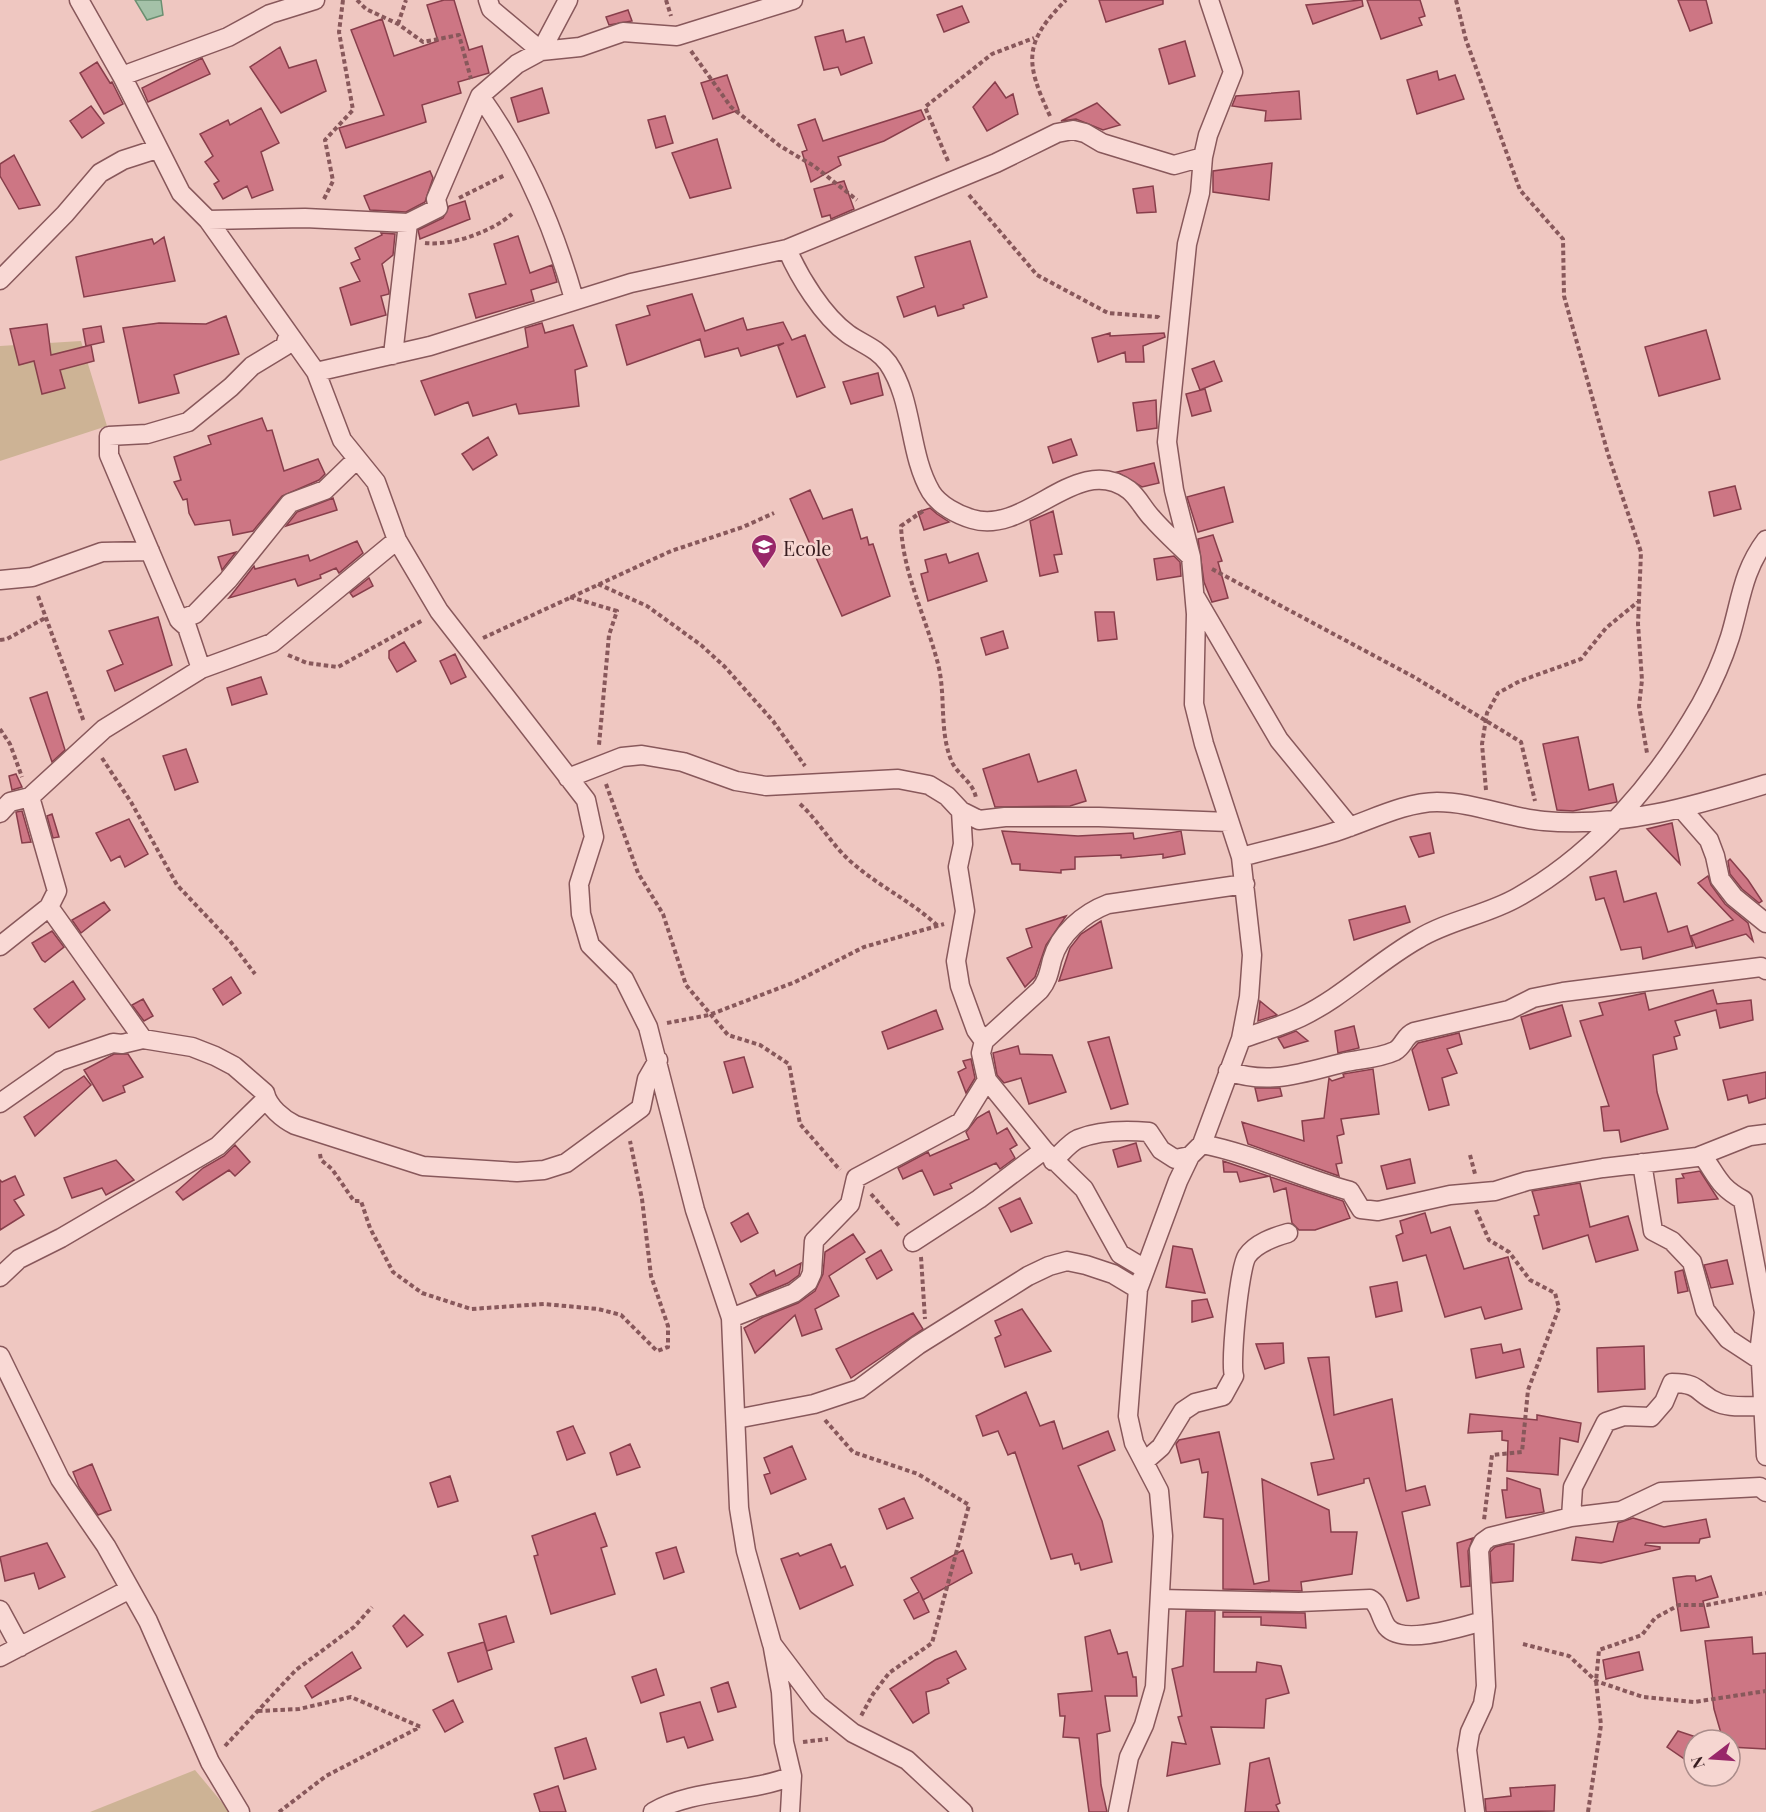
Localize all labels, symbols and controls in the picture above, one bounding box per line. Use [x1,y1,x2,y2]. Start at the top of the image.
school or university icon: Ecole [749,532,779,570]
place label: Ecole [783,534,831,561]
north arrow [1682,1728,1742,1788]
text: N [1685,1754,1709,1771]

